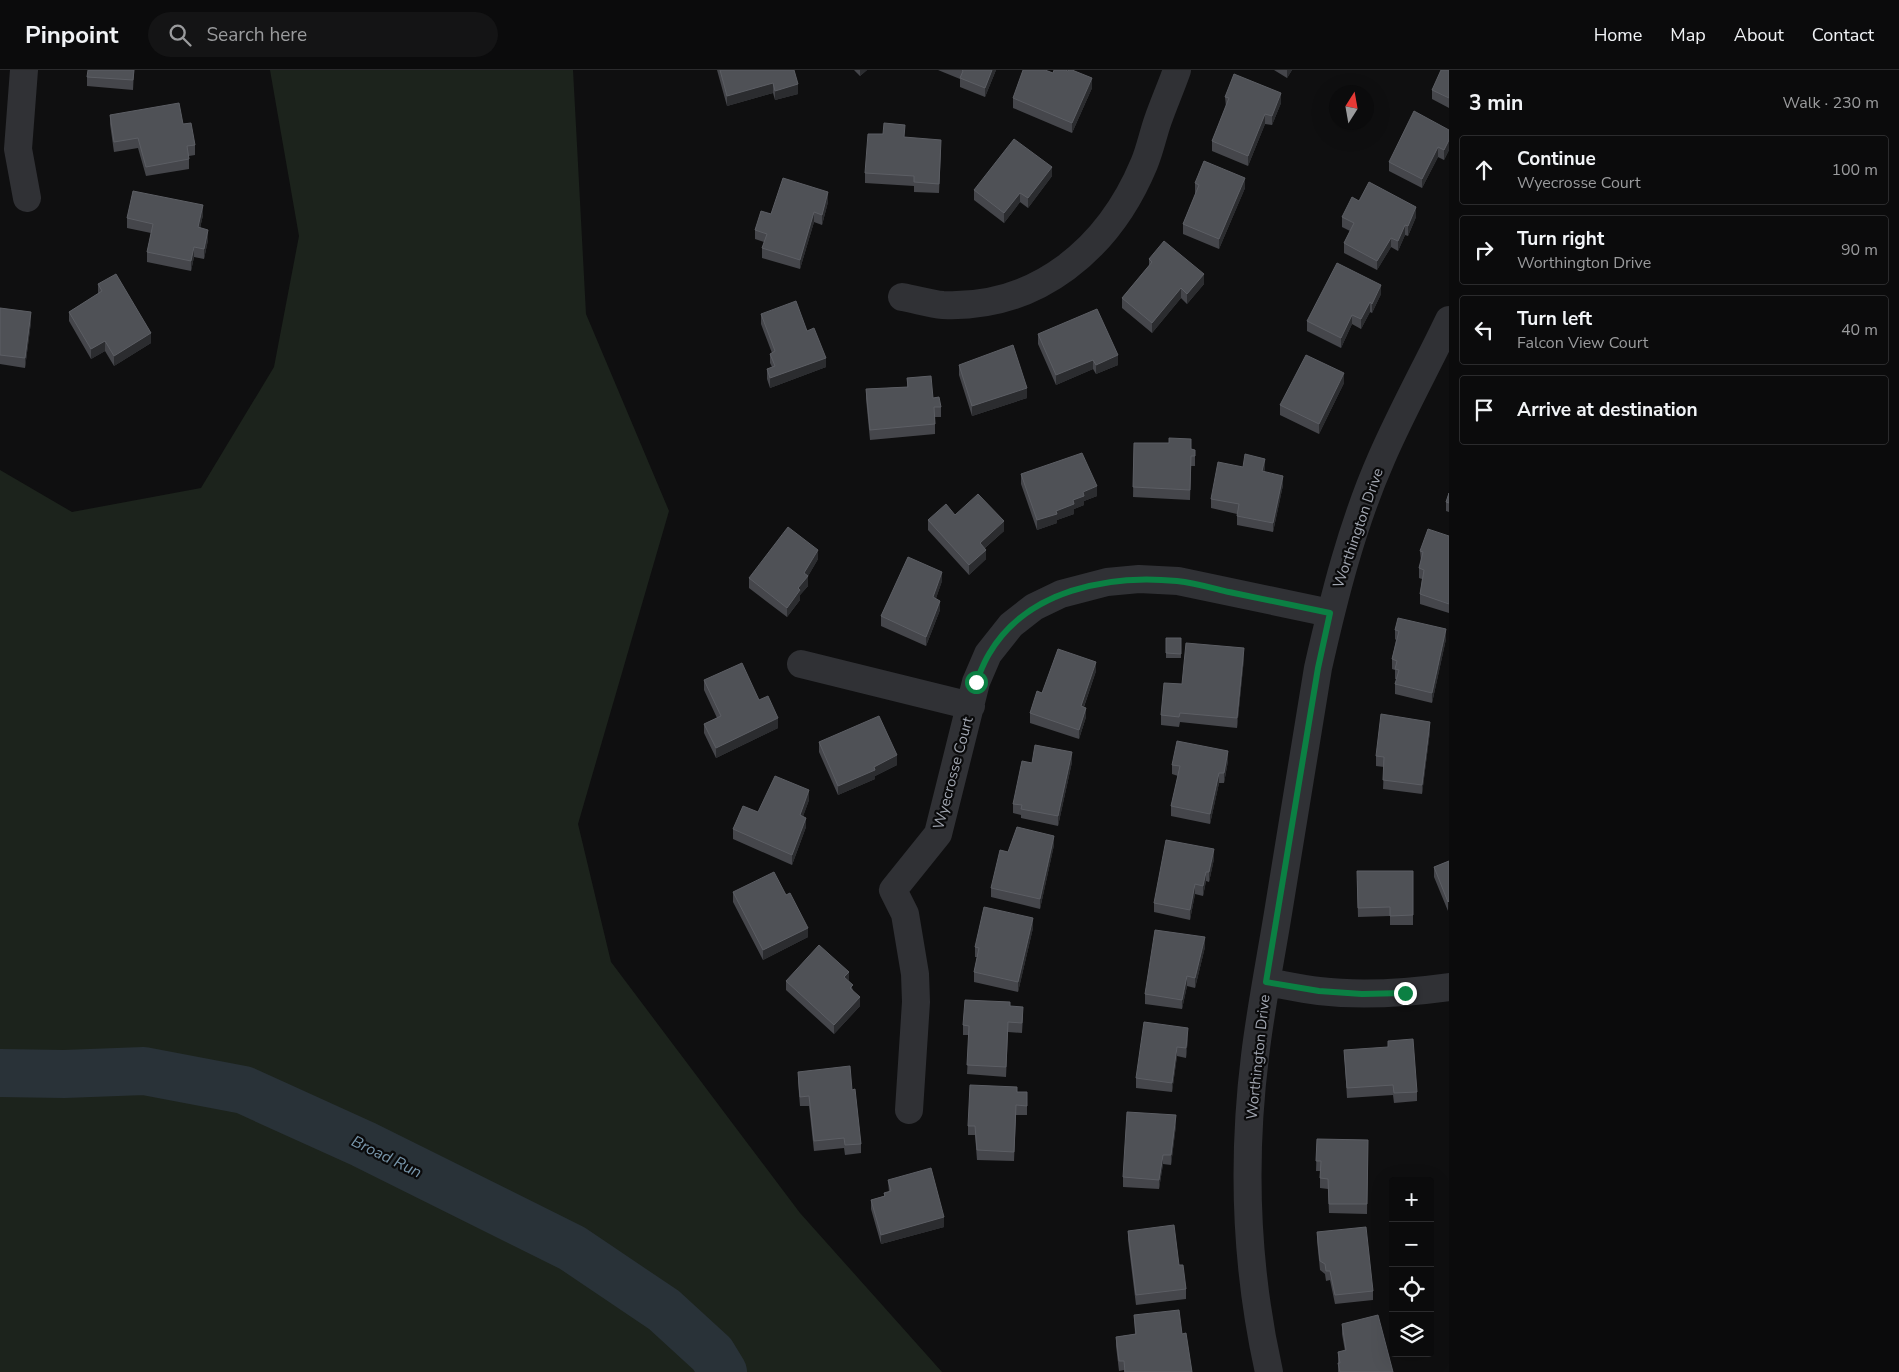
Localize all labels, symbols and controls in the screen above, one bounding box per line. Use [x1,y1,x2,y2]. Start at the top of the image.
search box [148,12,498,57]
text: Pinpoint [25,19,118,51]
icon: search [166,21,194,49]
text: Search here [206,22,307,48]
text: Home [1594,23,1642,47]
text: Map [1670,23,1706,47]
text: About [1734,23,1784,47]
text: Contact [1812,23,1874,47]
north arrow [1329,85,1374,130]
text: 3 min [1469,89,1523,117]
text: Walk · 230 m [1783,92,1879,114]
text: Continue [1517,146,1596,172]
icon: ahead [1470,156,1498,184]
text: 100 m [1831,159,1878,181]
text: Wyecrosse Court [1517,172,1641,194]
text: Turn right [1517,226,1604,252]
icon: right [1470,236,1498,264]
text: 90 m [1841,239,1878,261]
text: Worthington Drive [1517,252,1651,274]
text: Turn left [1517,306,1592,332]
icon: left [1470,316,1498,344]
text: 40 m [1841,319,1878,341]
text: Falcon View Court [1517,332,1648,354]
icon: arrive [1470,396,1498,424]
text: Arrive at destination [1517,397,1698,423]
street label: Worthington Drive [1328,465,1388,591]
route start [965,671,988,694]
street label: Wyecrosse Court [928,714,978,832]
route end [1394,982,1417,1005]
street label: Worthington Drive [1241,993,1275,1121]
water label: Broad Run [348,1130,426,1183]
map controls [1389,1177,1434,1357]
button: + [1389,1177,1434,1222]
button: − [1389,1222,1434,1267]
button: locate [1389,1267,1434,1312]
button: layers [1389,1312,1434,1357]

